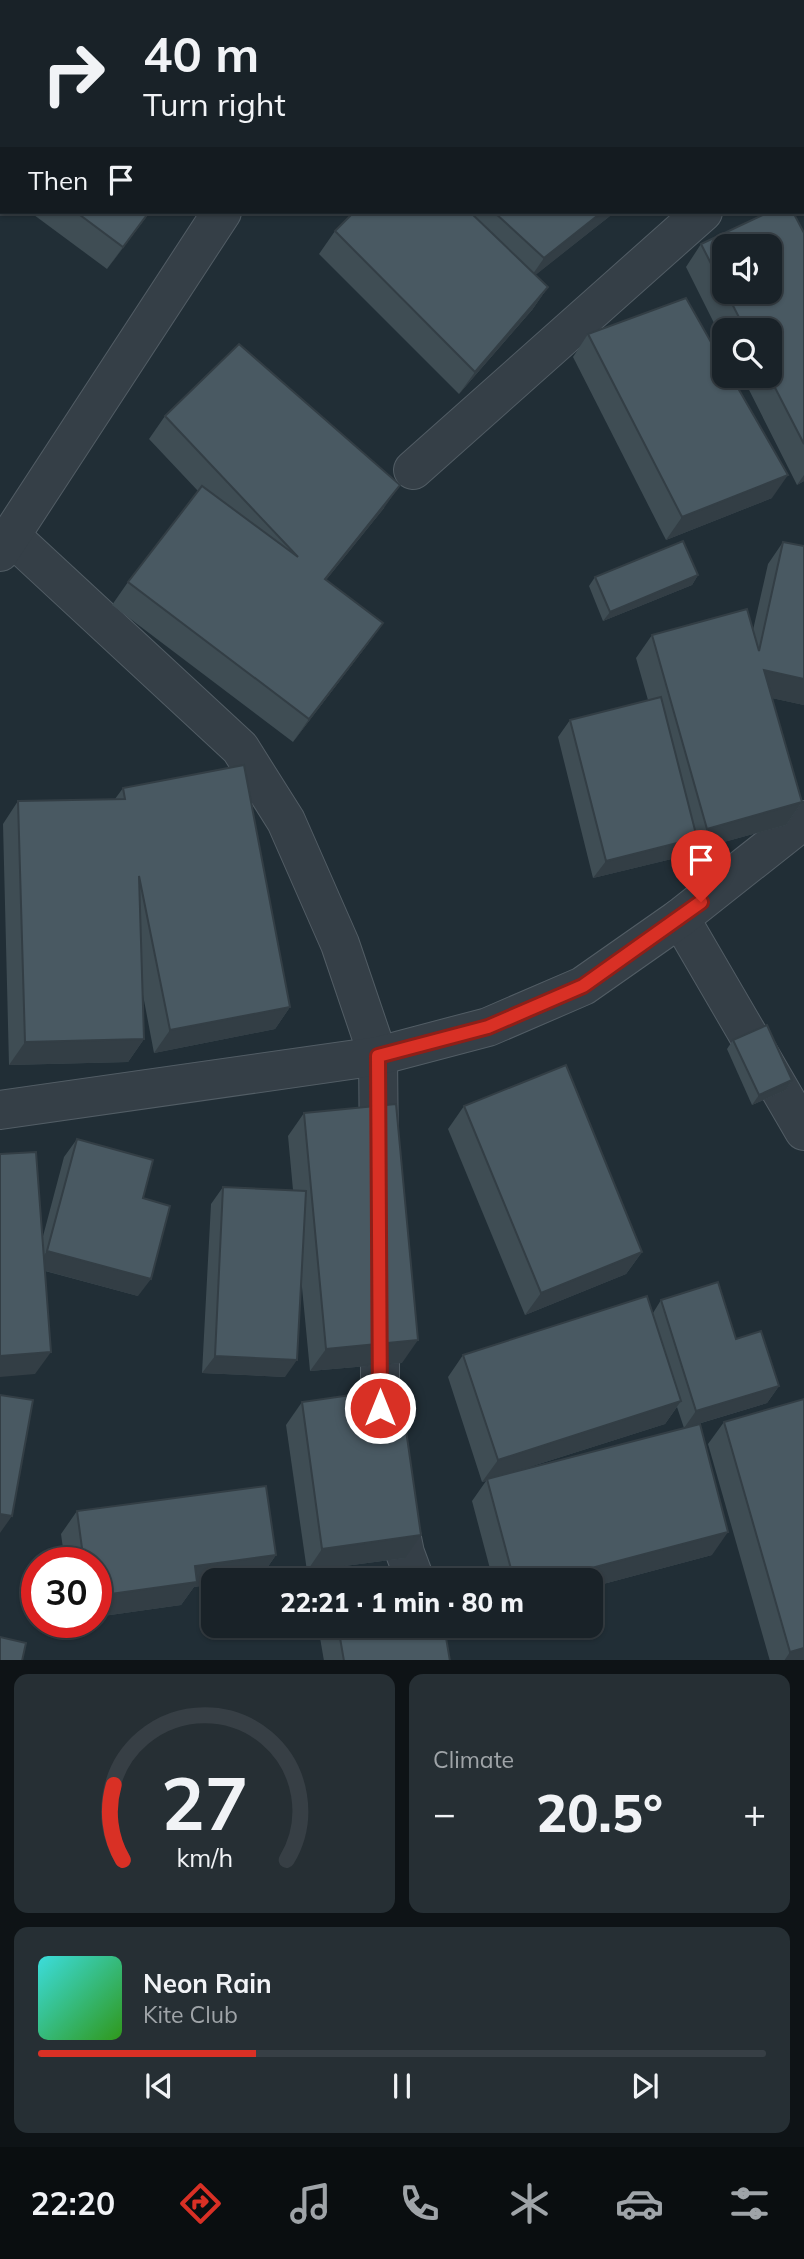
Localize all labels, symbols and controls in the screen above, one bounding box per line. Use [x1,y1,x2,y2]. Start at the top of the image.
text: 40 m [143,23,259,84]
icon: right [28,28,119,119]
text: Turn right [143,84,286,124]
icon: arrive [102,161,140,199]
text: Then [28,164,88,197]
map controls [712,234,782,388]
button: sound [712,234,782,304]
button: search [712,318,782,388]
pin [671,830,731,902]
icon: arrive [682,841,720,879]
position arrow [343,1371,417,1445]
speed limit sign: 30 [21,1547,112,1638]
text: 22:21 · 1 min · 80 m [280,1586,524,1619]
text: Climate [433,1745,514,1774]
text: 27 [161,1757,248,1848]
text: 20.5° [536,1780,663,1845]
text: − [433,1789,456,1837]
text: + [743,1789,766,1837]
text: km/h [176,1841,233,1872]
text: Neon Rain [143,1967,272,2000]
text: Kite Club [143,2000,238,2029]
icon: previous [140,2067,178,2105]
icon: pause [383,2067,421,2105]
icon: next [626,2067,664,2105]
icon: directions [176,2179,225,2228]
icon: music [286,2179,335,2228]
icon: phone [395,2179,444,2228]
icon: climate [505,2179,554,2228]
icon: car [615,2179,664,2228]
icon: filters [725,2179,774,2228]
text: 22:20 [30,2183,115,2223]

